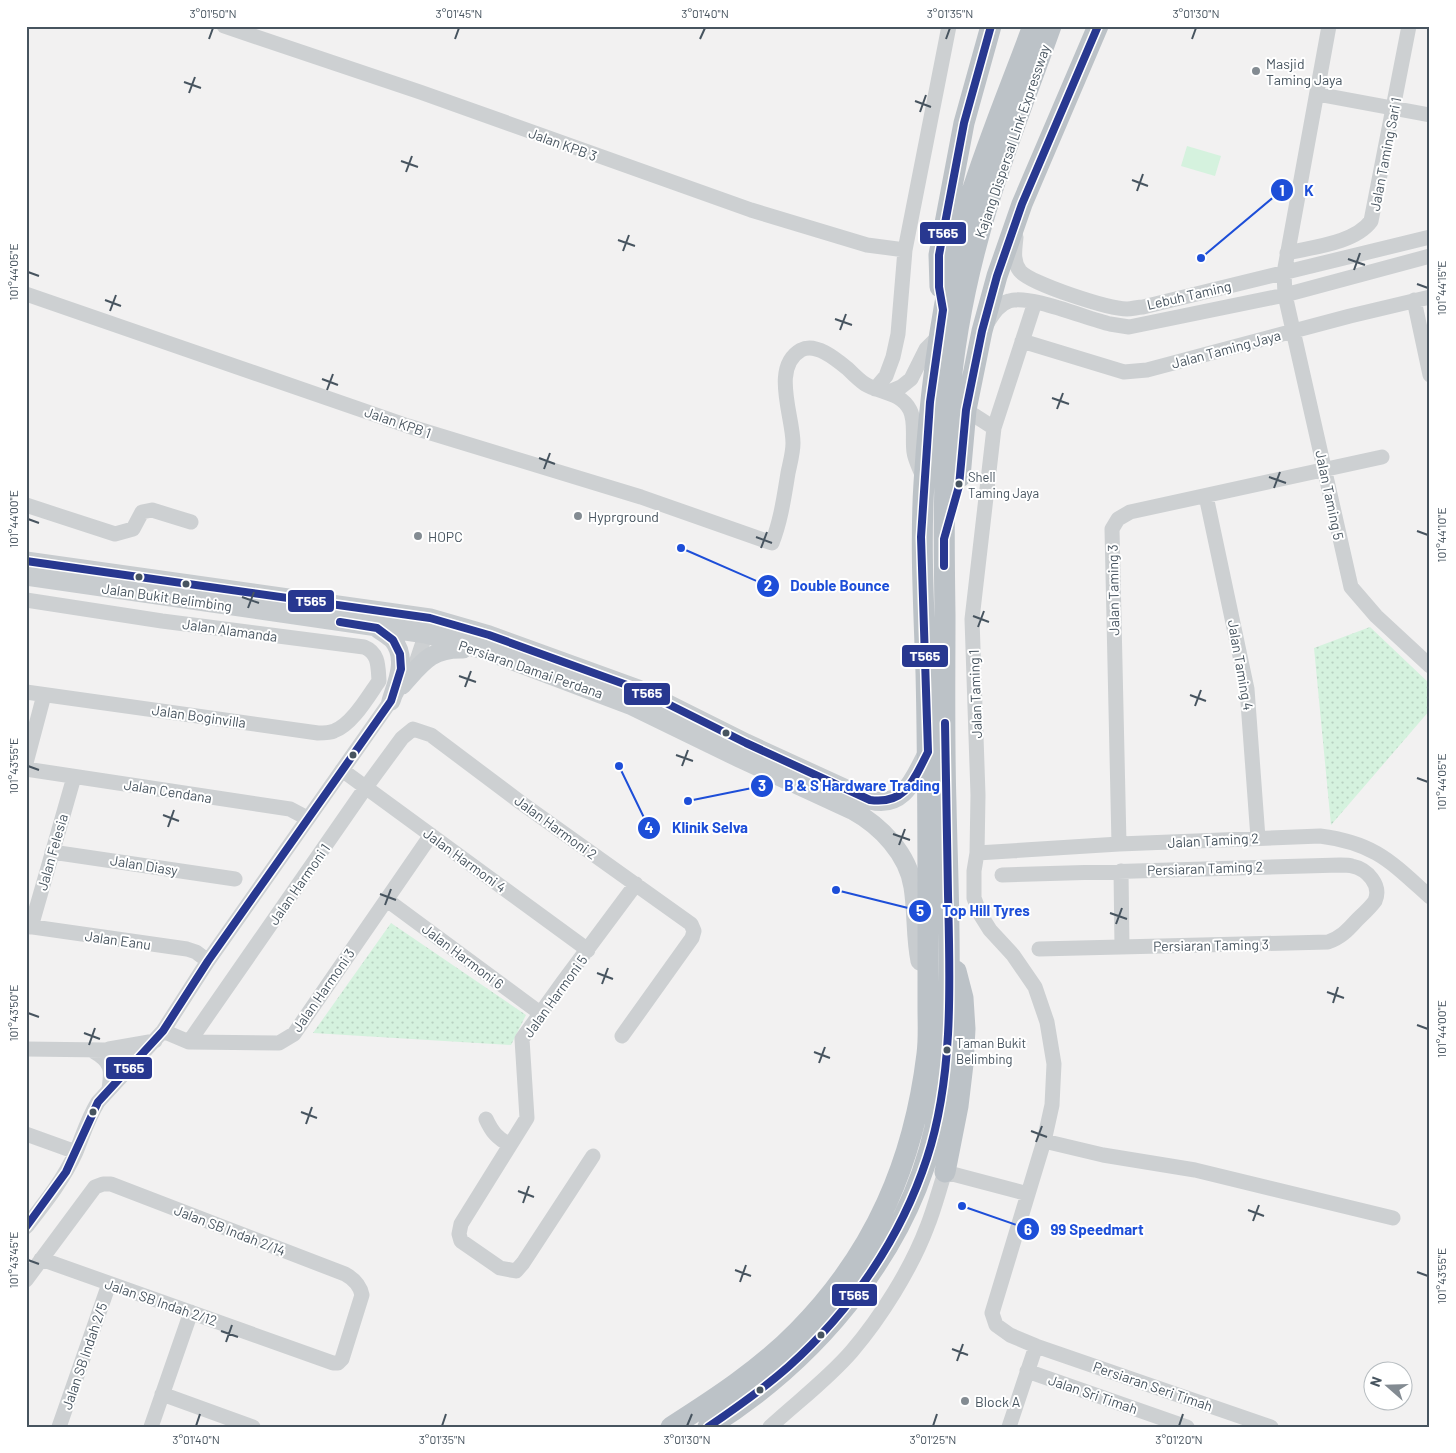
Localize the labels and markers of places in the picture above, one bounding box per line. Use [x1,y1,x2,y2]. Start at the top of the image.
place label: Masjid Taming Jaya [1266,55,1343,88]
marker: Masjid Taming Jaya [1250,65,1262,77]
callout: K [1269,175,1324,205]
place label: Shell Taming Jaya [968,469,1039,501]
marker: Shell Taming Jaya [954,479,964,489]
place label: Hyprground [588,508,659,525]
marker: Hyprground [572,510,584,522]
place label: HOPC [428,528,463,545]
marker: HOPC [412,530,424,542]
callout: Double Bounce [755,571,900,601]
unlabelled marker [134,572,144,582]
unlabelled marker [181,579,191,589]
unlabelled marker [721,728,731,738]
unlabelled marker [348,750,358,760]
callout: B & S Hardware Trading [749,771,950,801]
callout: Klinik Selva [637,813,758,843]
callout: Top Hill Tyres [907,896,1040,926]
place label: Taman Bukit Belimbing [956,1035,1026,1067]
marker: Taman Bukit Belimbing [942,1045,952,1055]
unlabelled marker [88,1107,98,1117]
callout: 99 Speedmart [1015,1214,1153,1244]
unlabelled marker [816,1330,826,1340]
unlabelled marker [755,1385,765,1395]
place label: Block A [975,1393,1021,1410]
marker: Block A [959,1395,971,1407]

